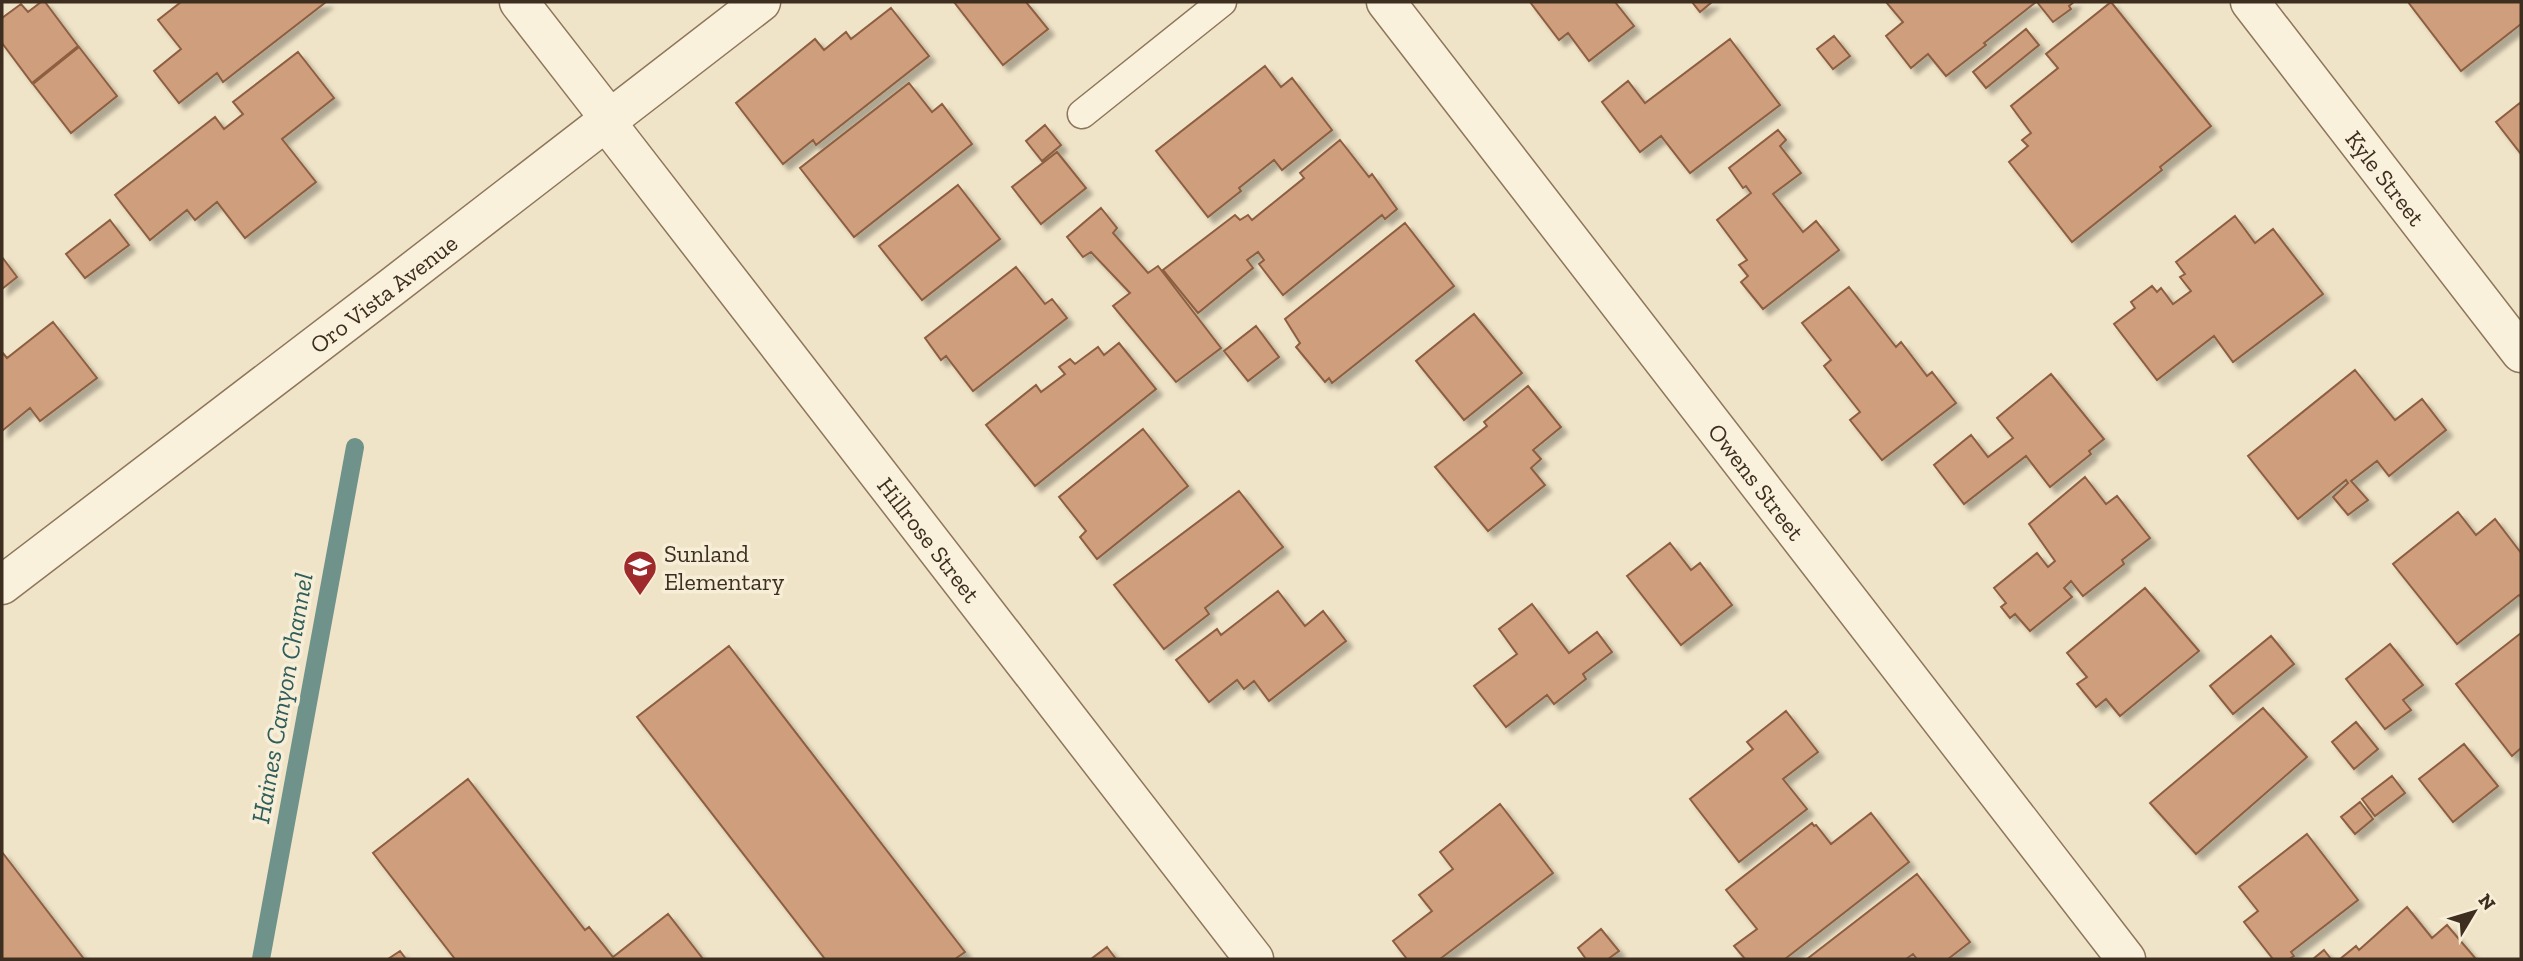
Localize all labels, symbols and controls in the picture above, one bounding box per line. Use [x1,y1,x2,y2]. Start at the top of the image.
street label: Kyle Street [2340,124,2432,231]
street label: Oro Vista Avenue [304,228,463,359]
street label: Owens Street [1702,417,1811,546]
street label: Hillrose Street [872,471,987,608]
place label: Sunland Elementary [664,539,785,596]
school or university icon: Sunland Elementary [621,548,659,597]
water label: Haines Canyon Channel [244,570,320,826]
north arrow [2439,877,2509,947]
text: N [2473,889,2501,915]

